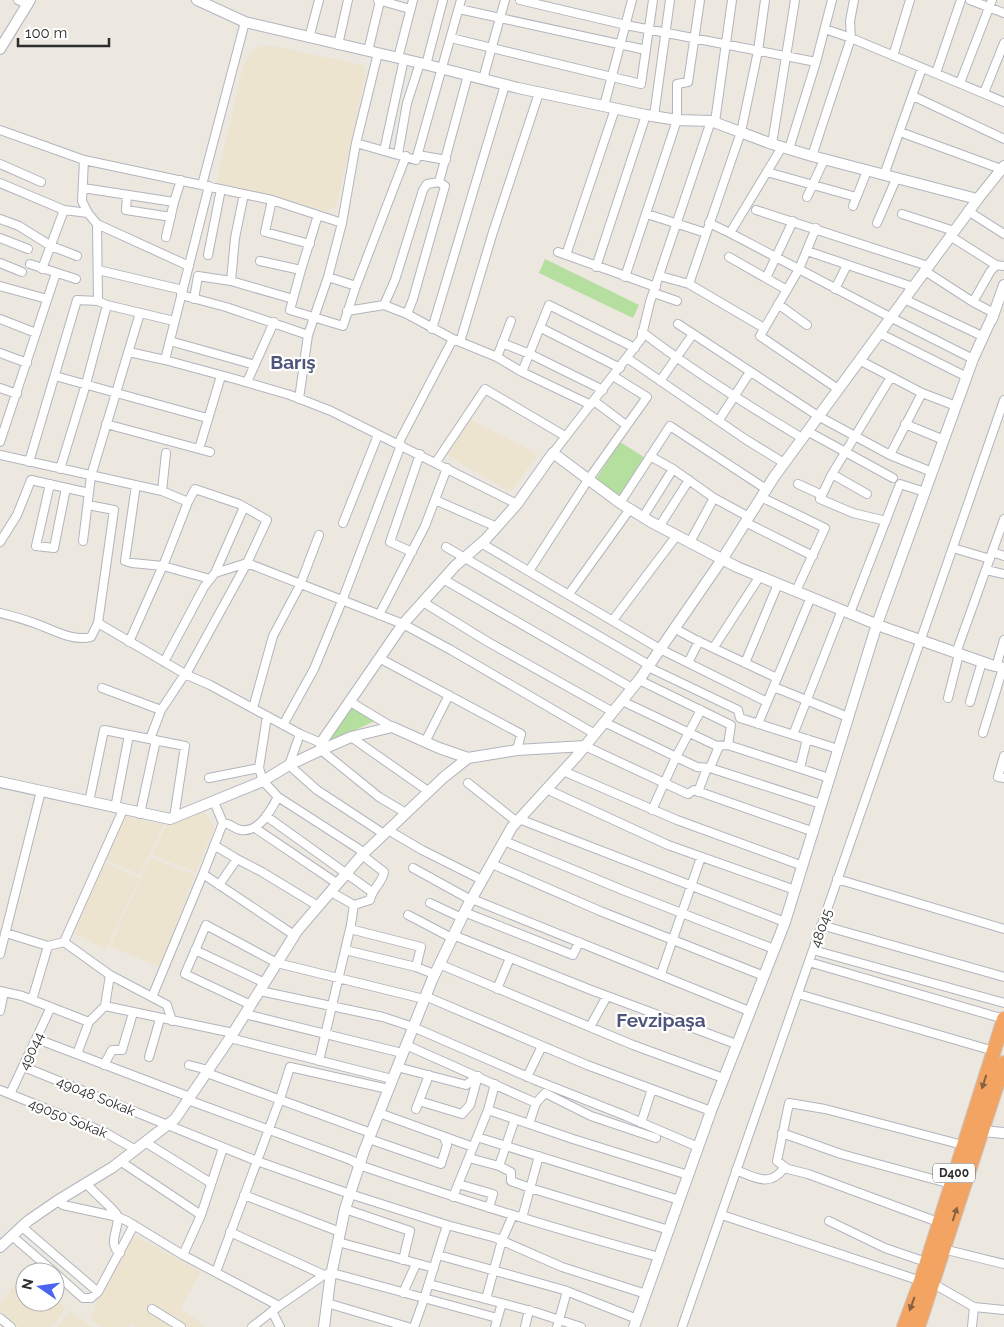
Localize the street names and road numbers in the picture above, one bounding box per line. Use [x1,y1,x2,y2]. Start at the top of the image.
street label: 48045 [807,906,835,949]
street label: 49044 [15,1029,47,1072]
street label: 49048 Sokak [54,1073,138,1119]
street label: 49050 Sokak [26,1095,110,1141]
road number: D400 [933,1164,975,1182]

